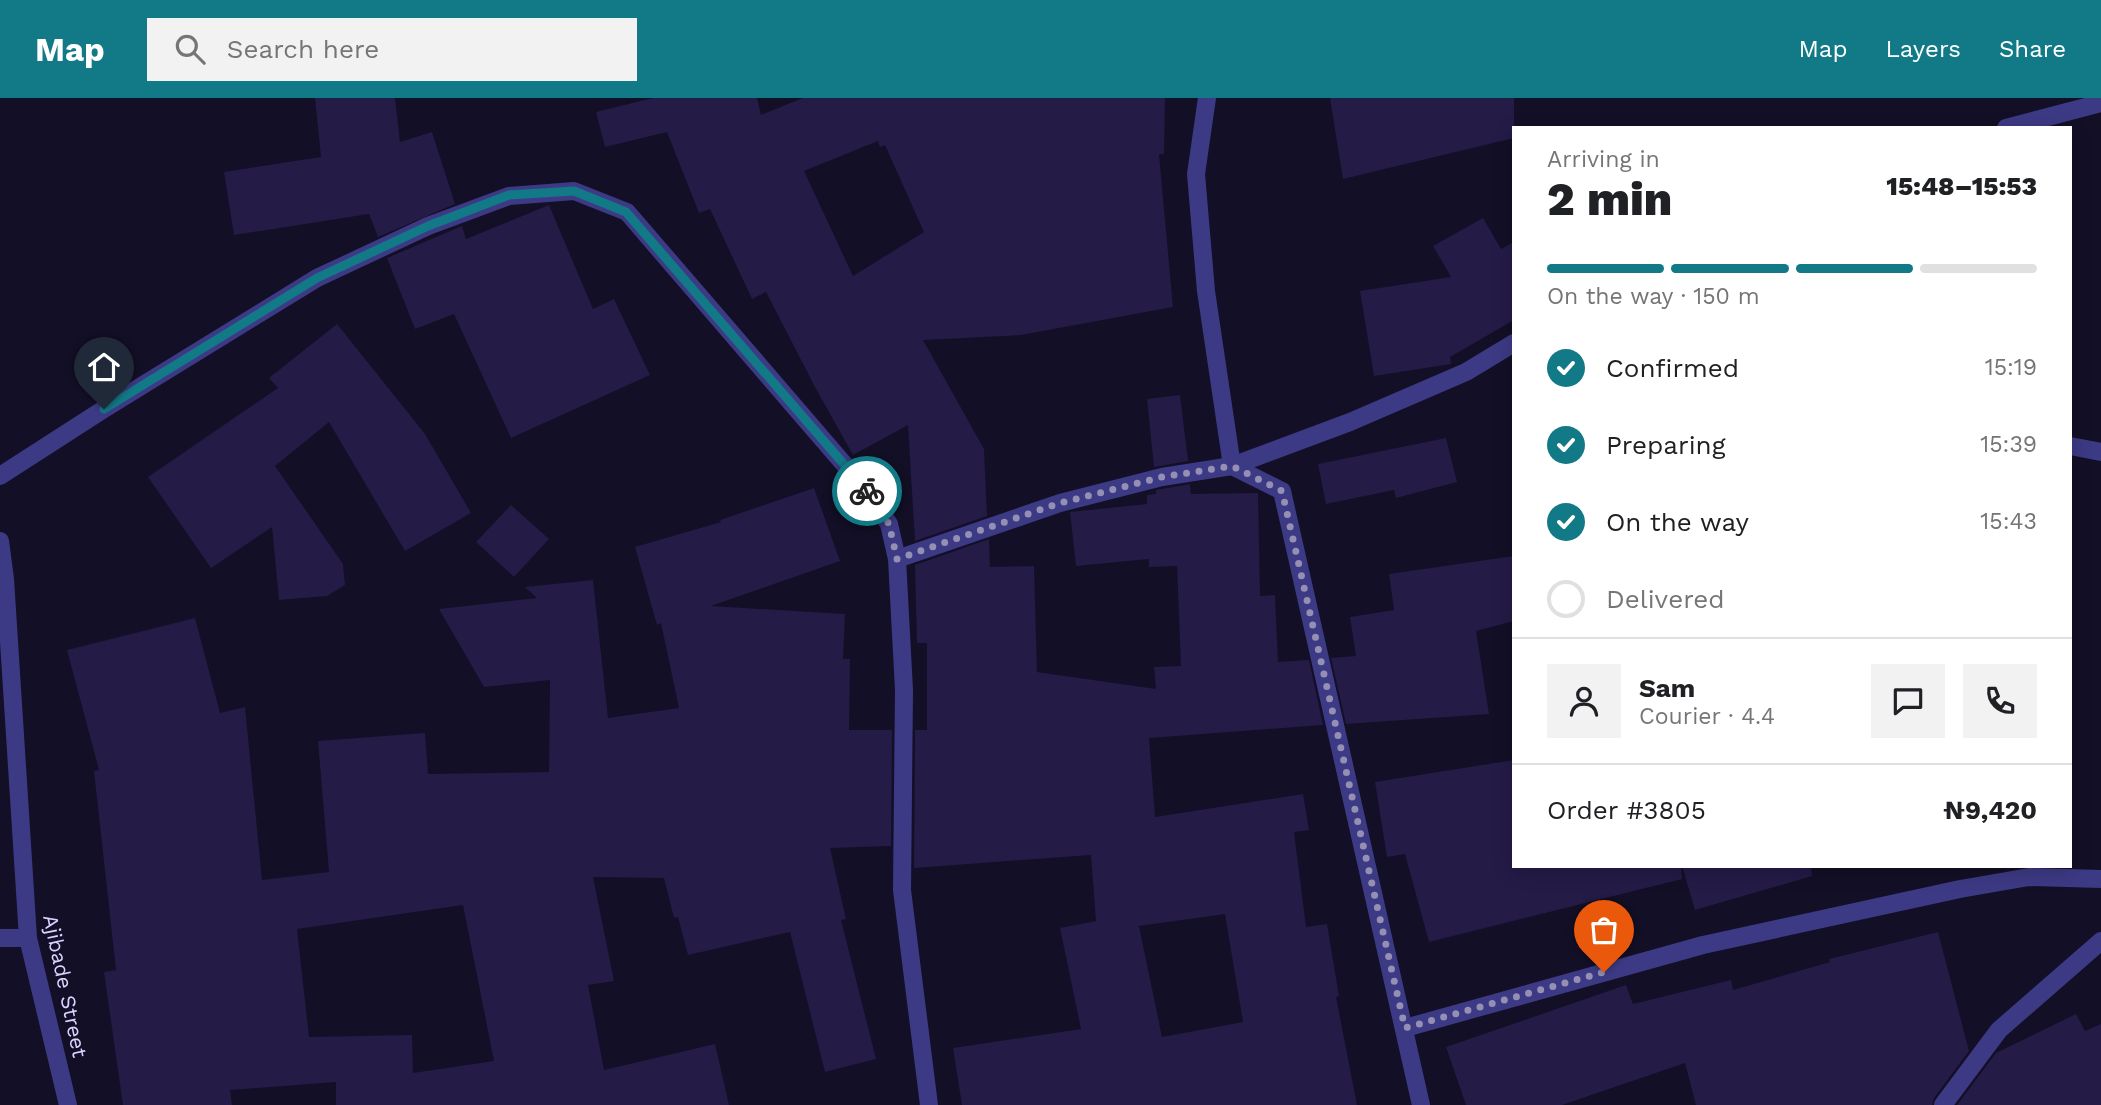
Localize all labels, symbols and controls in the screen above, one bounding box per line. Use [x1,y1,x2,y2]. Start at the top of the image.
search box [147,18,637,81]
text: Map [35,30,105,69]
icon: search [171,30,209,68]
text: Search here [227,34,379,64]
text: Map [1799,35,1847,63]
text: Layers [1885,35,1961,63]
text: Share [1999,35,2066,63]
text: Arriving in [1547,146,1660,173]
text: 15:48–15:53 [1886,171,2037,201]
text: 2 min [1547,172,1672,226]
text: On the way · 150 m [1547,283,1760,310]
pin [74,337,134,409]
icon: home [85,348,123,386]
icon: check [1547,349,1585,387]
text: Confirmed [1606,353,1739,383]
text: 15:19 [1985,354,2037,381]
icon: check [1547,426,1585,464]
text: Preparing [1606,430,1726,460]
text: 15:39 [1980,431,2037,458]
courier [832,456,902,526]
icon: bike [848,472,886,510]
icon: check [1547,503,1585,541]
text: On the way [1606,507,1749,537]
text: 15:43 [1980,508,2037,535]
text: Delivered [1606,584,1725,614]
button: person [1547,664,1621,738]
button: chat [1871,664,1945,738]
button: phone [1963,664,2037,738]
text: Sam [1639,673,1695,703]
text: Courier · 4.4 [1639,703,1775,730]
text: Order #3805 [1547,795,1706,825]
text: ₦9,420 [1944,795,2037,825]
pin [1574,900,1634,972]
icon: bag [1585,911,1623,949]
street label: Ajibade Street [38,912,93,1060]

